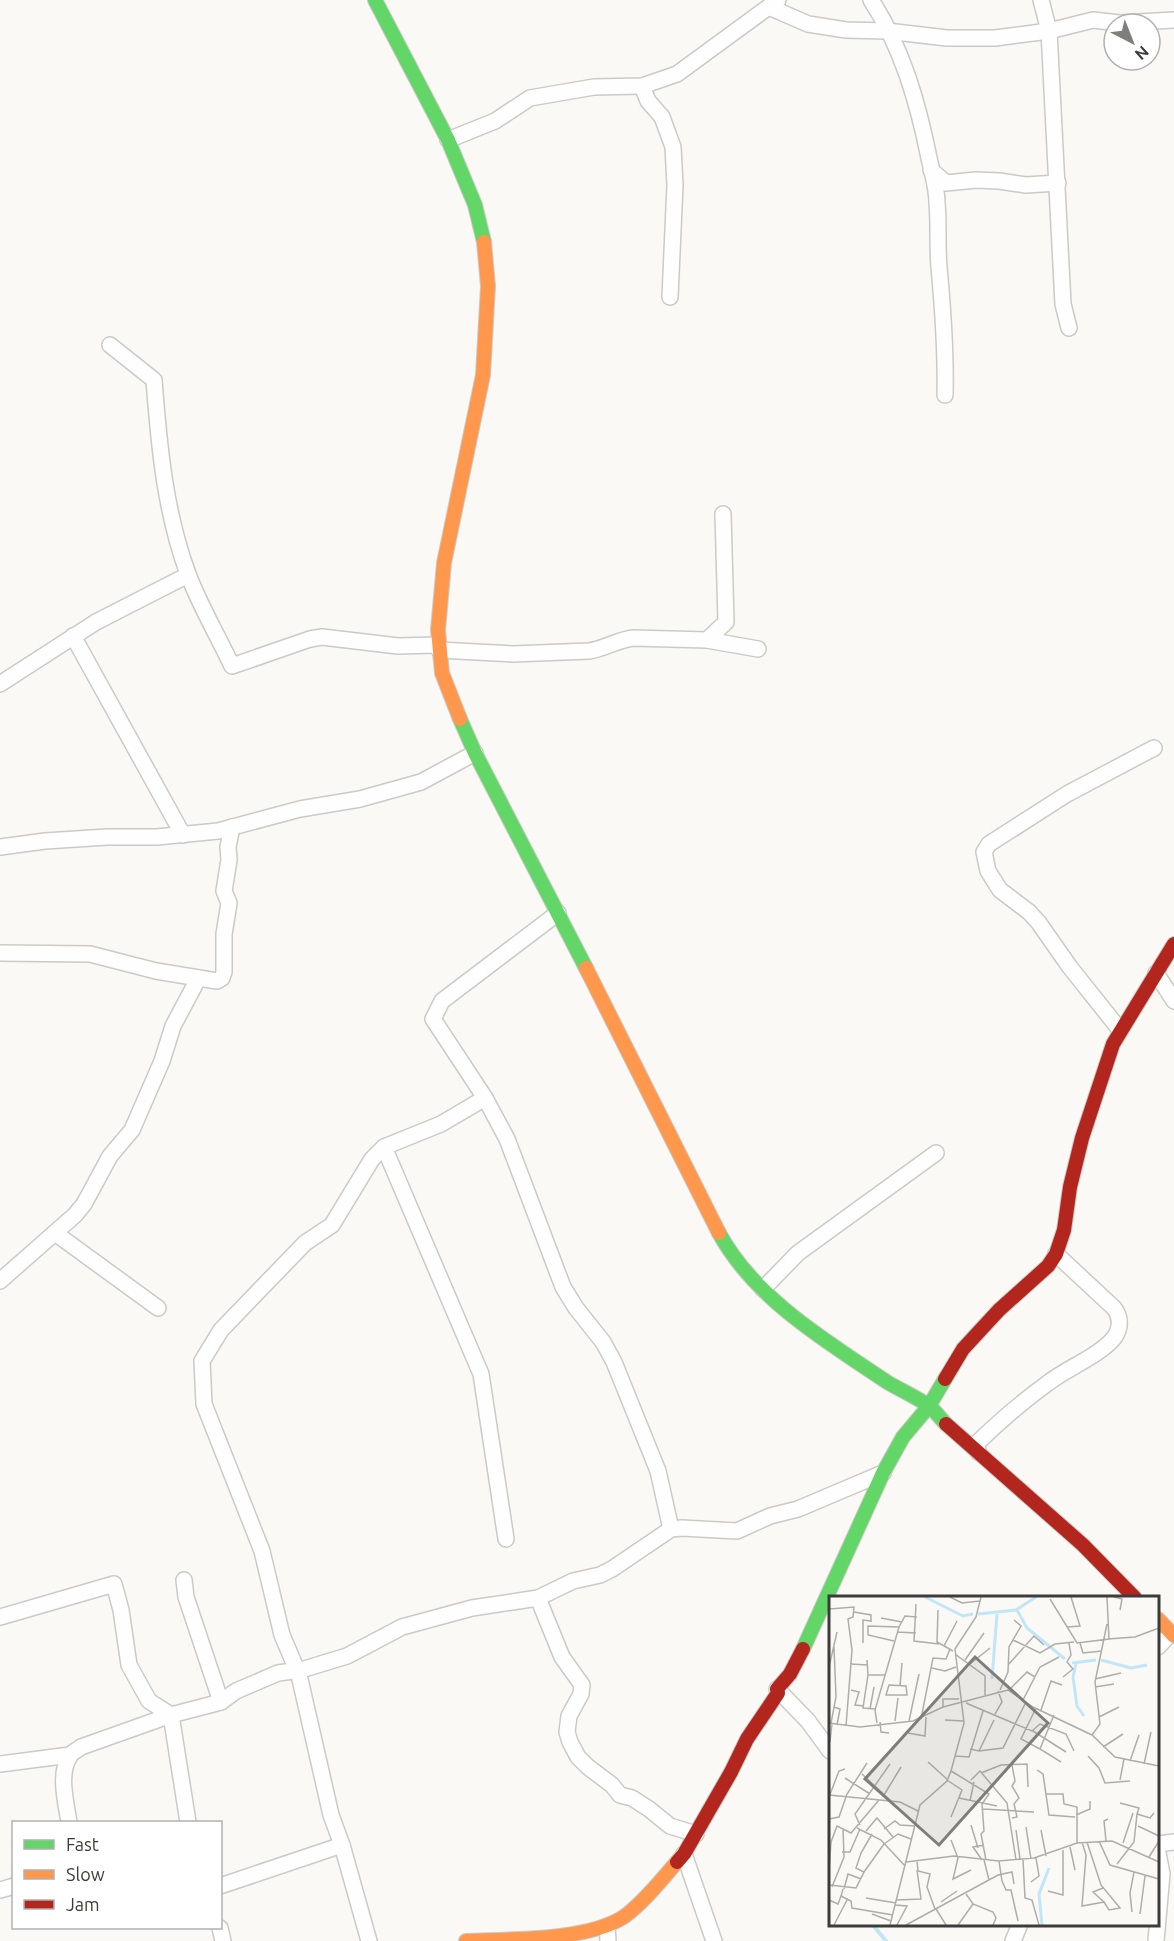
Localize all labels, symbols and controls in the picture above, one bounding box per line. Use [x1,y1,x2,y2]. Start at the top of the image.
north arrow [1102,12,1162,72]
text: N [1132,42,1152,64]
inset map [829,1596,1159,1926]
legend [12,1821,222,1929]
text: Fast [66,1834,99,1854]
text: Slow [66,1864,105,1884]
text: Jam [66,1894,100,1914]

